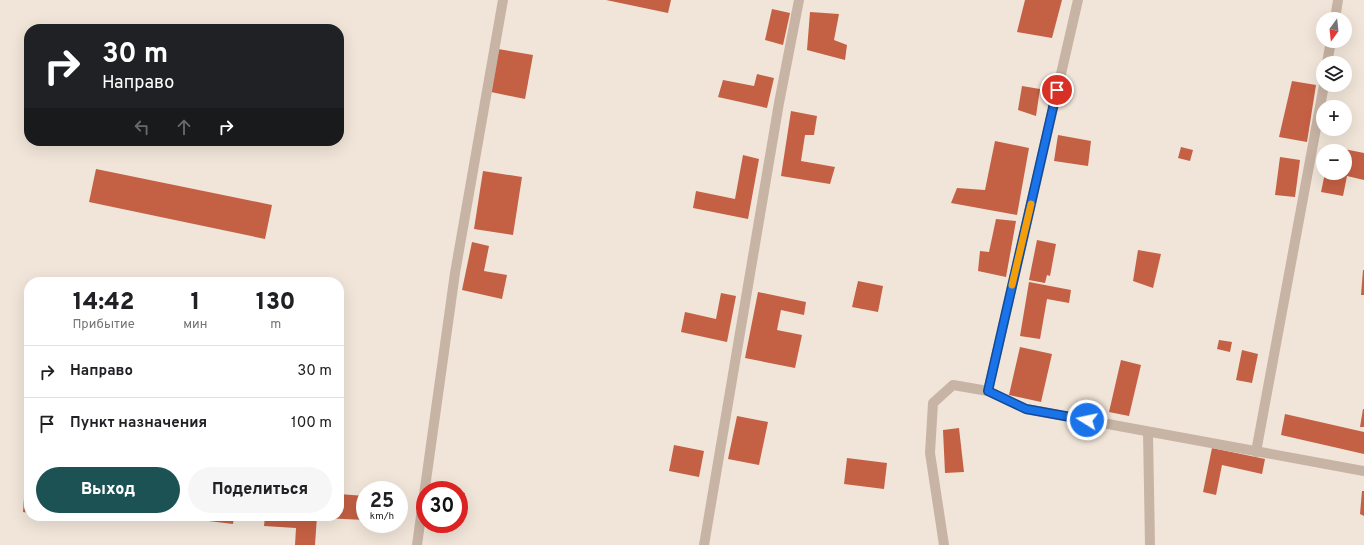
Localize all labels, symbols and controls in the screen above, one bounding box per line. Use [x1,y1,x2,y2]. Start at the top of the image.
north arrow [1316,12,1352,48]
map controls [1316,12,1352,180]
text: 30 m [102,37,168,73]
icon: right [36,40,88,92]
button: layers [1316,56,1352,92]
text: Направо [102,72,174,95]
pin [1040,73,1074,107]
icon: arrive [1046,79,1068,101]
button: + [1316,100,1352,136]
icon: left [131,116,153,138]
icon: ahead [173,116,195,138]
icon: right [215,116,237,138]
button: − [1316,144,1352,180]
text: 14:42 [73,288,135,318]
text: 1 [190,288,200,318]
text: 130 [256,288,296,318]
text: Прибытие [72,317,135,333]
text: мин [183,317,207,333]
text: m [270,317,281,333]
icon: right [36,361,58,383]
text: Направо [70,362,133,381]
text: 30 m [297,362,332,381]
position arrow [1066,399,1108,441]
icon: arrive [36,413,58,435]
text: Пункт назначения [70,414,207,433]
text: 100 m [291,414,332,433]
button: Выход [36,467,180,513]
button: Поделиться [188,467,332,513]
speed limit sign: 30 [416,481,468,533]
text: 25 [370,489,394,515]
text: km/h [370,510,394,523]

